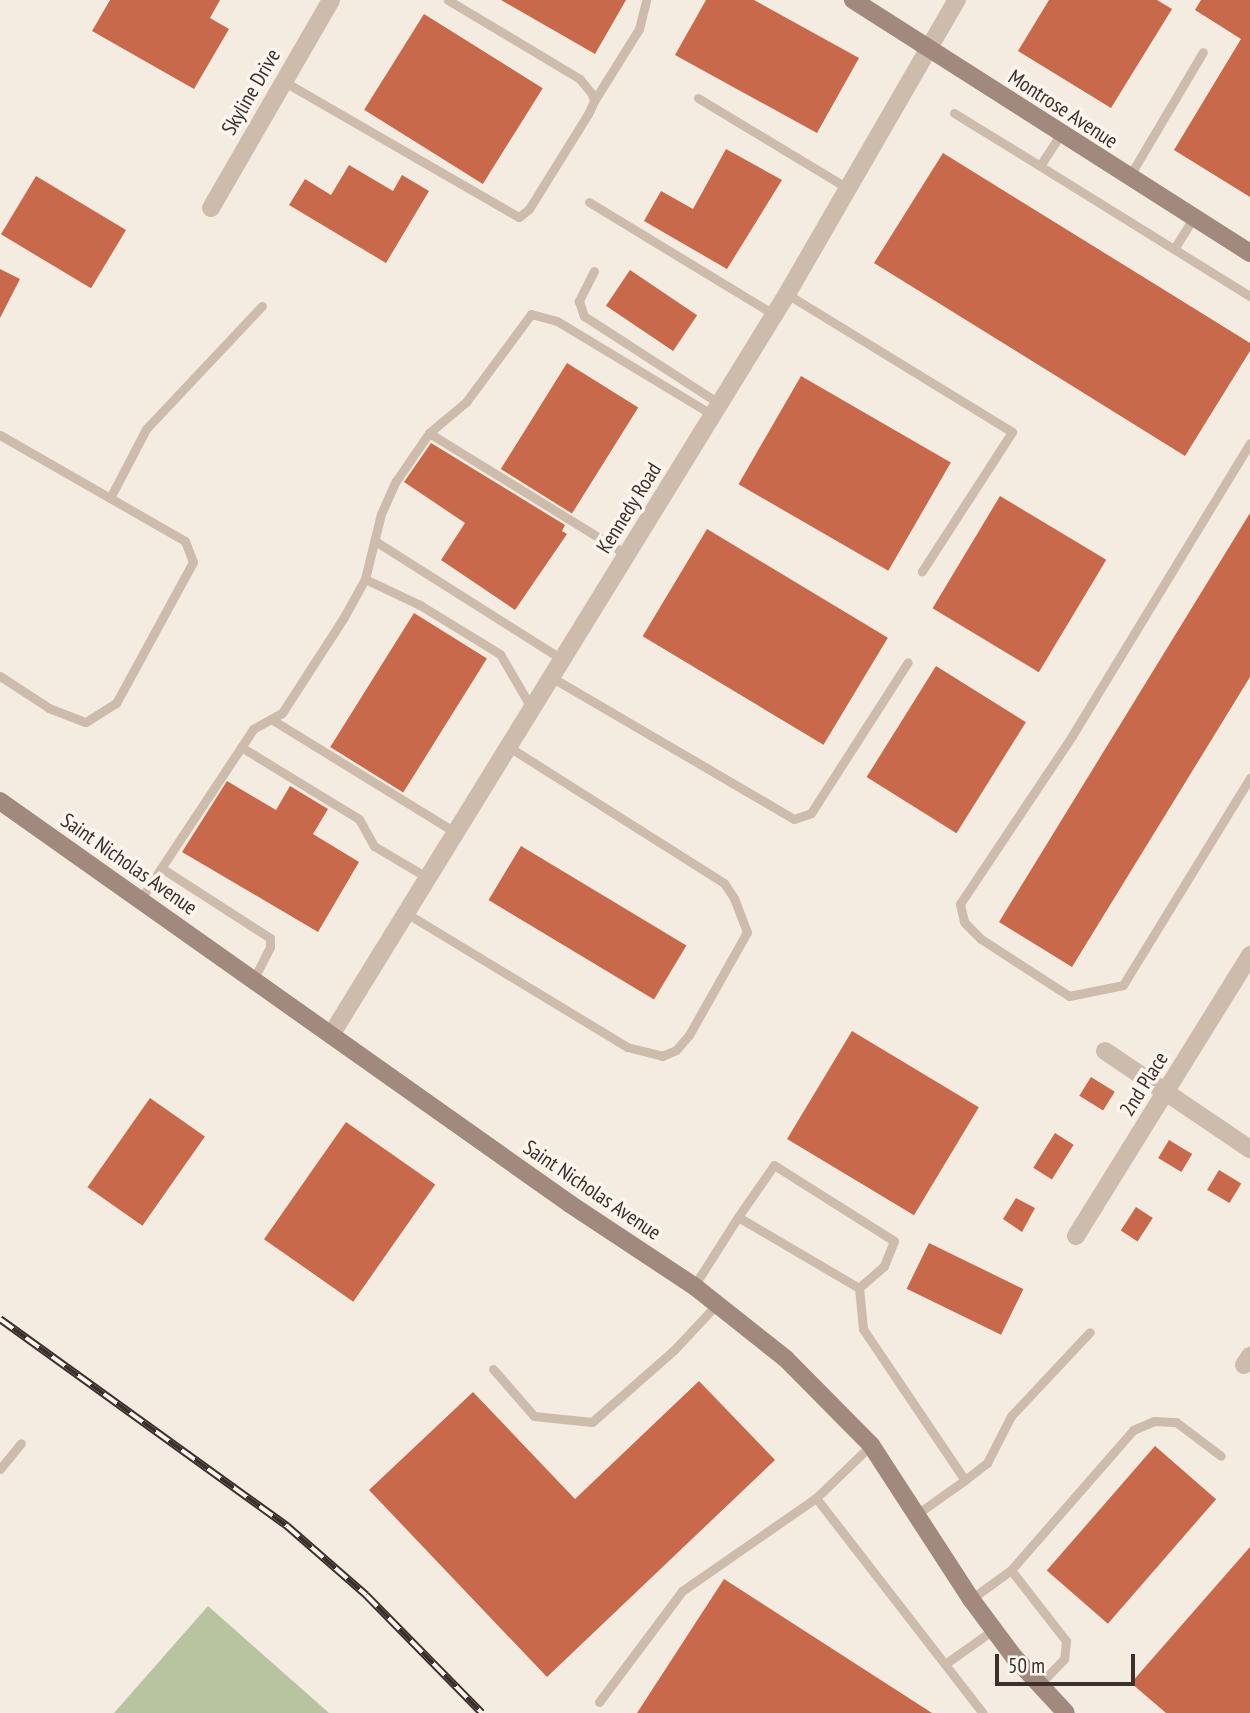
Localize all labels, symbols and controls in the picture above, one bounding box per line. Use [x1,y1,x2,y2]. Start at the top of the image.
street label: Skyline Drive [216,45,286,139]
street label: Montrose Avenue [1003,64,1123,154]
street label: Kennedy Road [591,458,667,558]
street label: Saint Nicholas Avenue [56,808,202,920]
street label: 2nd Place [1115,1047,1173,1121]
street label: Saint Nicholas Avenue [518,1135,666,1245]
scale bar [998,1640,1138,1684]
text: 50 m [1008,1652,1045,1679]

